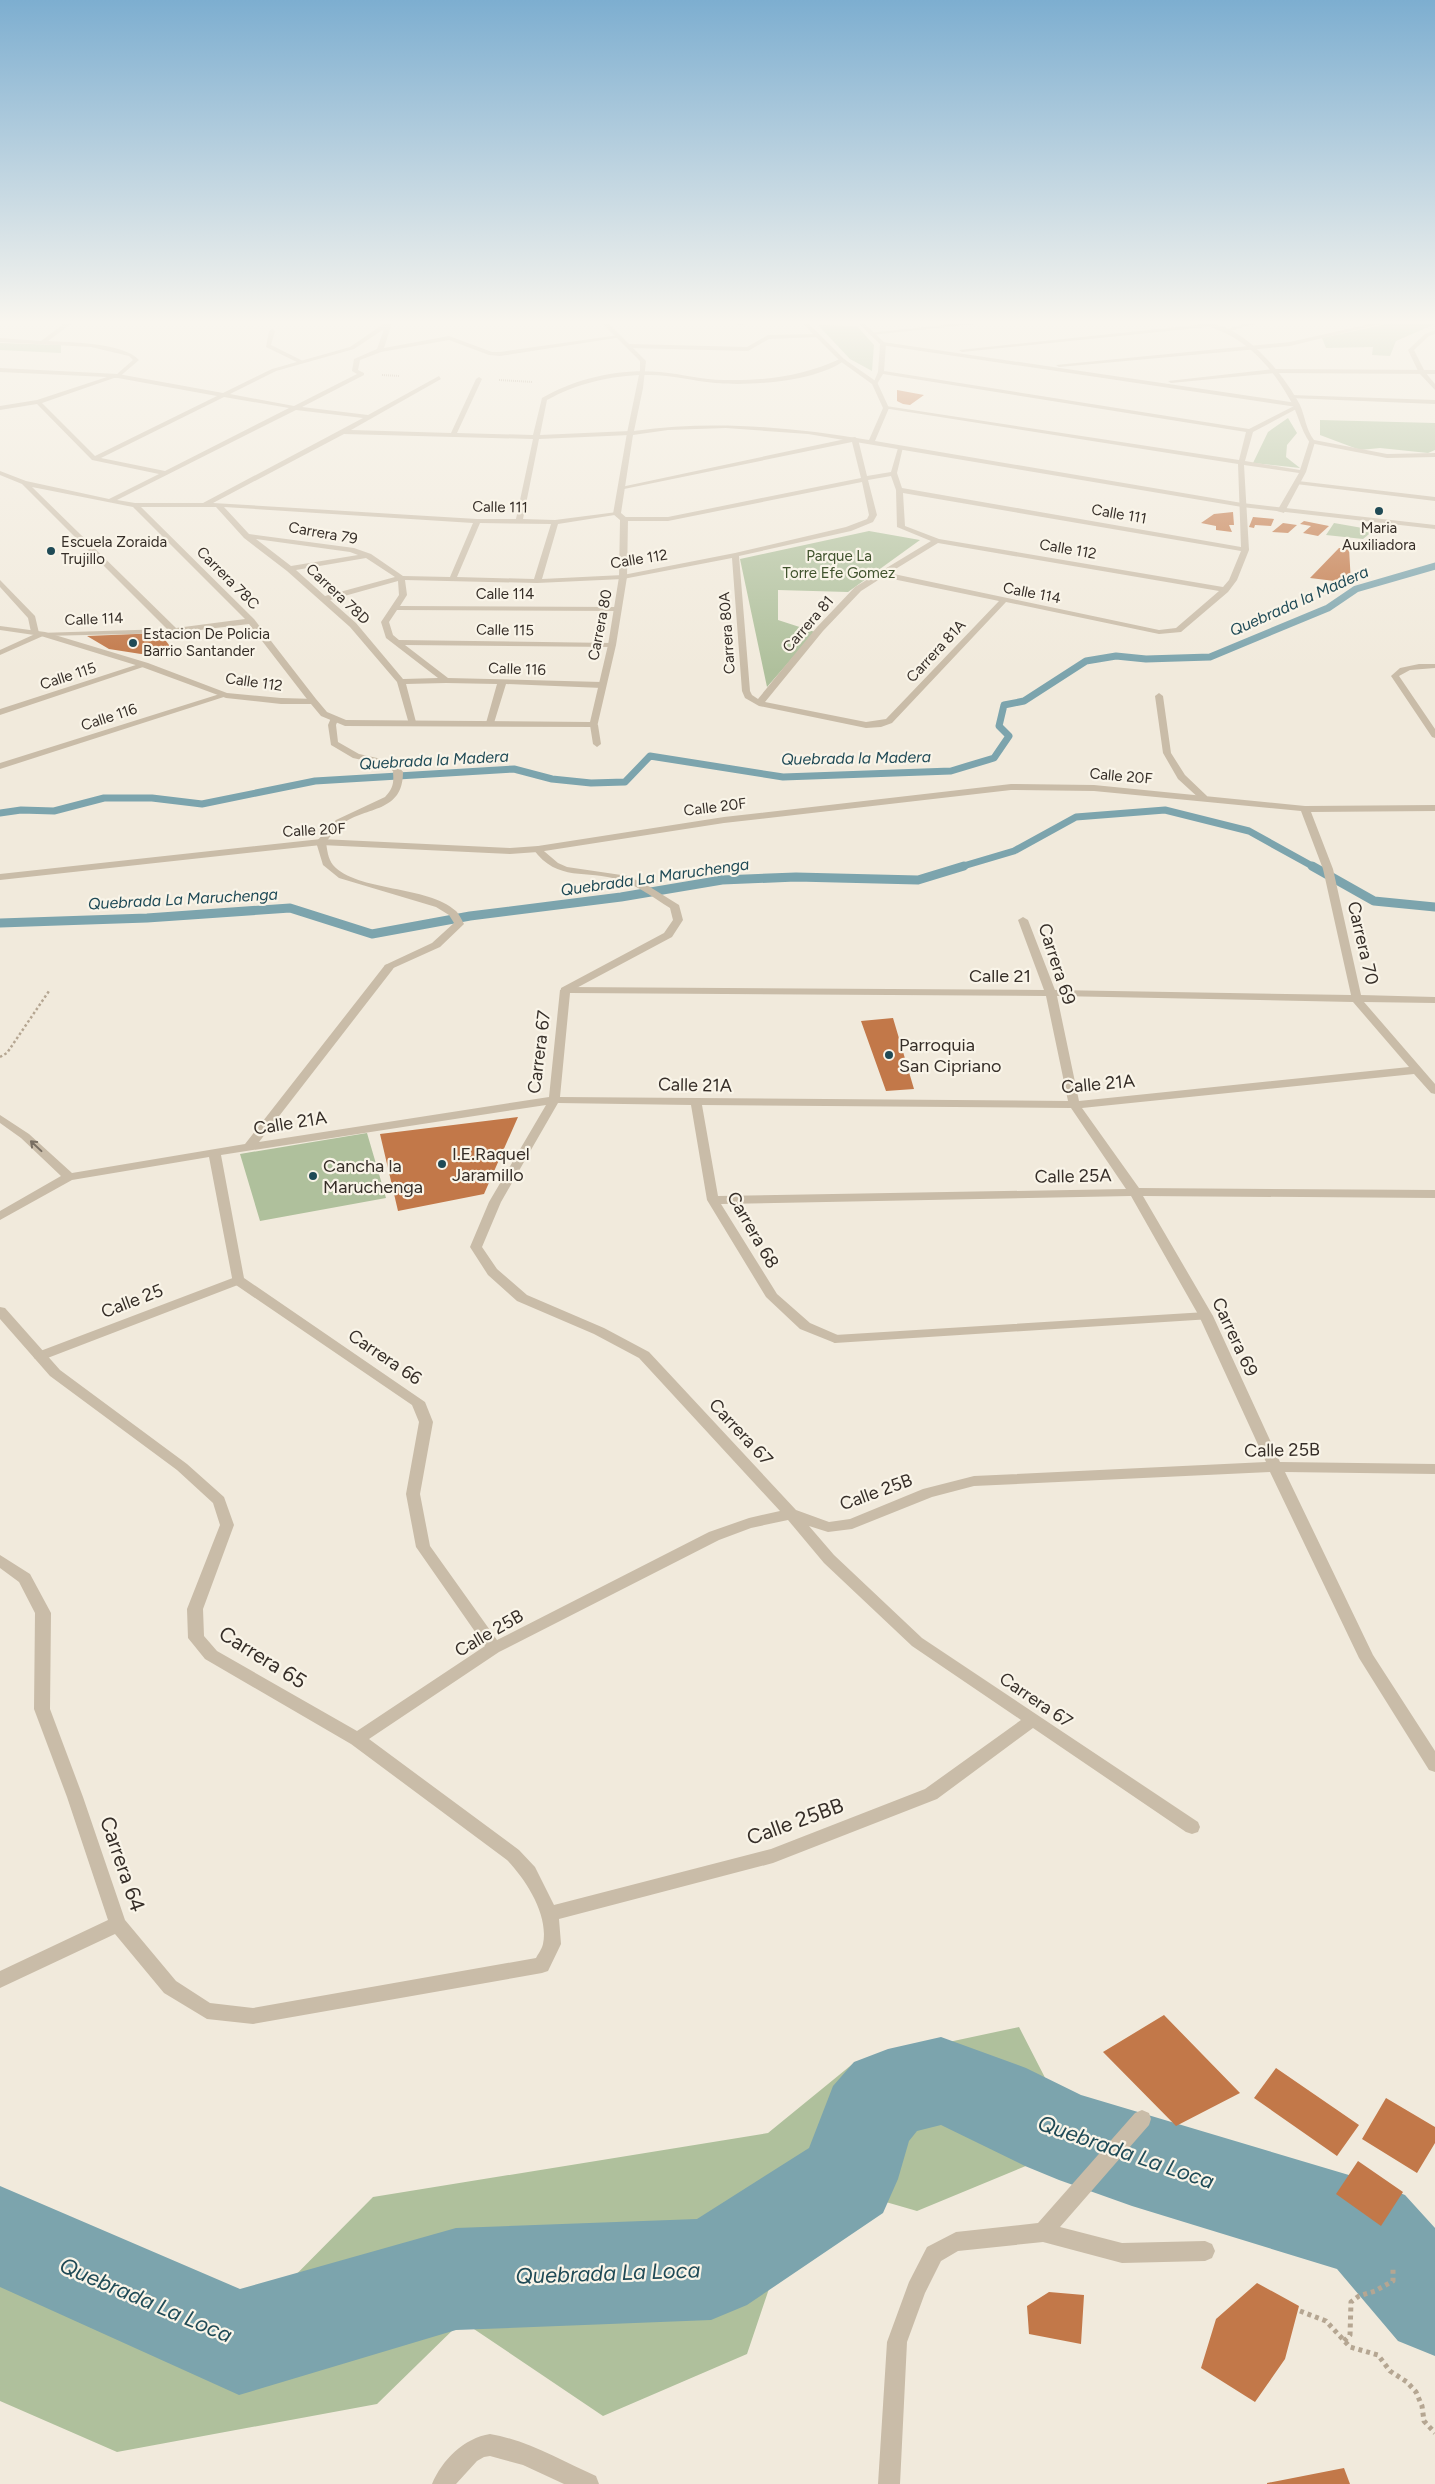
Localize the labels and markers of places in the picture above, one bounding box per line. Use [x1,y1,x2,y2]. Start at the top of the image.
marker: Maria Auxiliadora [1373,505,1385,517]
place label: Maria Auxiliadora [1342,519,1416,554]
place label: Escuela Zoraida Trujillo [61,533,167,568]
marker: Escuela Zoraida Trujillo [45,545,57,557]
place label: Estacion De Policia Barrio Santander [143,625,270,660]
marker: Estacion De Policia Barrio Santander [127,637,139,649]
place label: Parroquia San Cipriano [899,1034,1001,1077]
marker: Parroquia San Cipriano [883,1049,895,1061]
place label: I.E.Raquel Jaramillo [452,1143,530,1186]
place label: Cancha la Maruchenga [323,1155,423,1198]
marker: I.E.Raquel Jaramillo [436,1158,448,1170]
marker: Cancha la Maruchenga [307,1170,319,1182]

